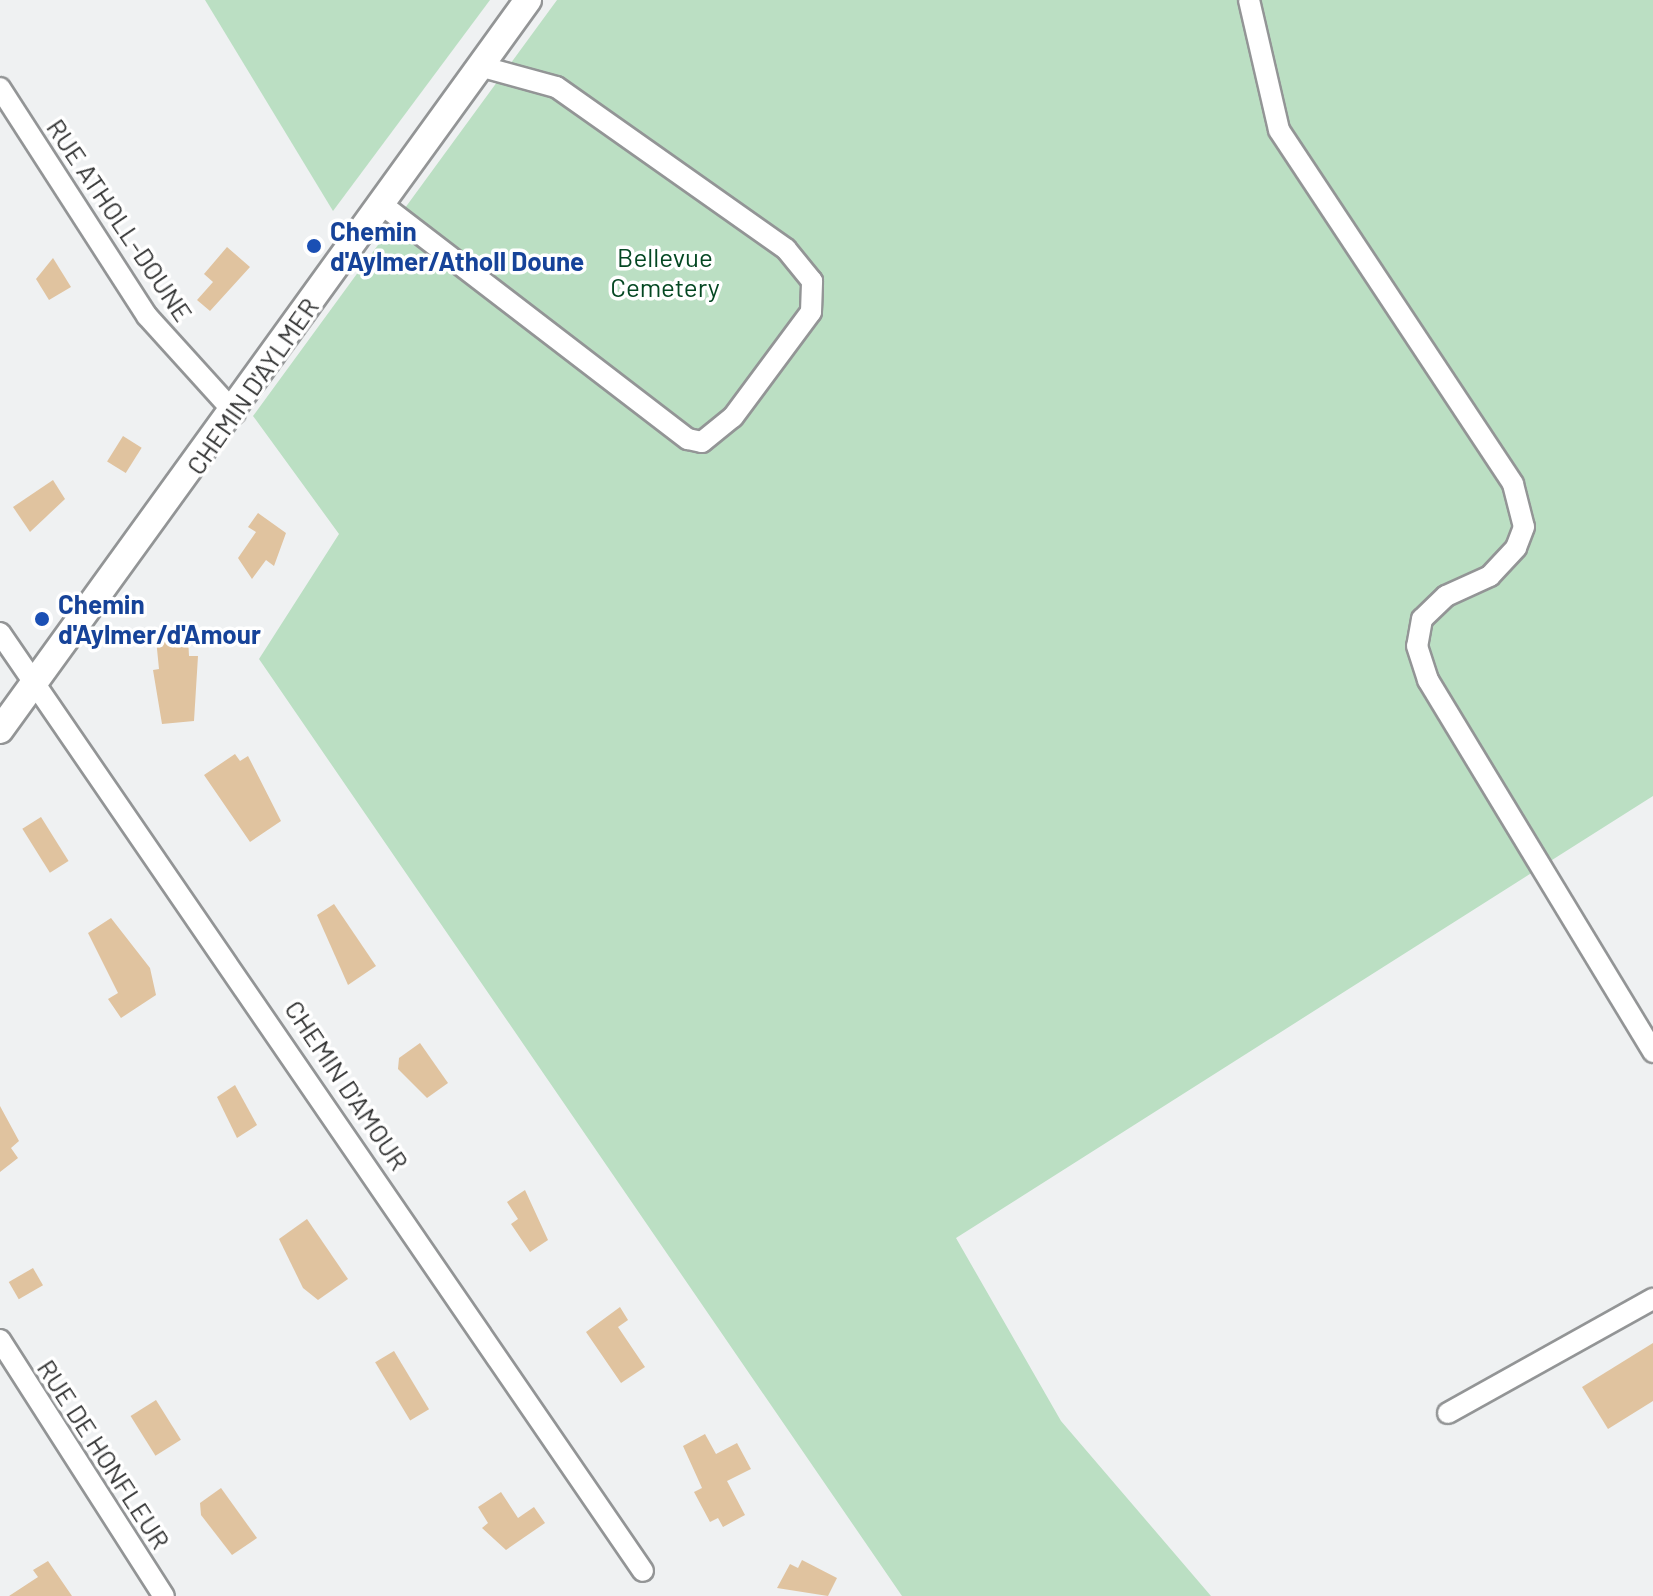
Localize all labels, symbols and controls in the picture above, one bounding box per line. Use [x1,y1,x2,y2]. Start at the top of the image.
street label: RUE ATHOLL-DOUNE [41,113,199,327]
place label: Chemin d'Aylmer/Atholl Doune [330,215,584,276]
marker: Chemin d'Aylmer/Atholl Doune [305,237,323,255]
park label: Bellevue Cemetery [610,241,720,302]
street label: CHEMIN D'AYLMER [180,292,324,480]
place label: Chemin d'Aylmer/d'Amour [58,588,261,650]
marker: Chemin d'Aylmer/d'Amour [33,610,51,628]
street label: CHEMIN D'AMOUR [279,994,415,1176]
street label: RUE DE HONFLEUR [31,1354,177,1554]

